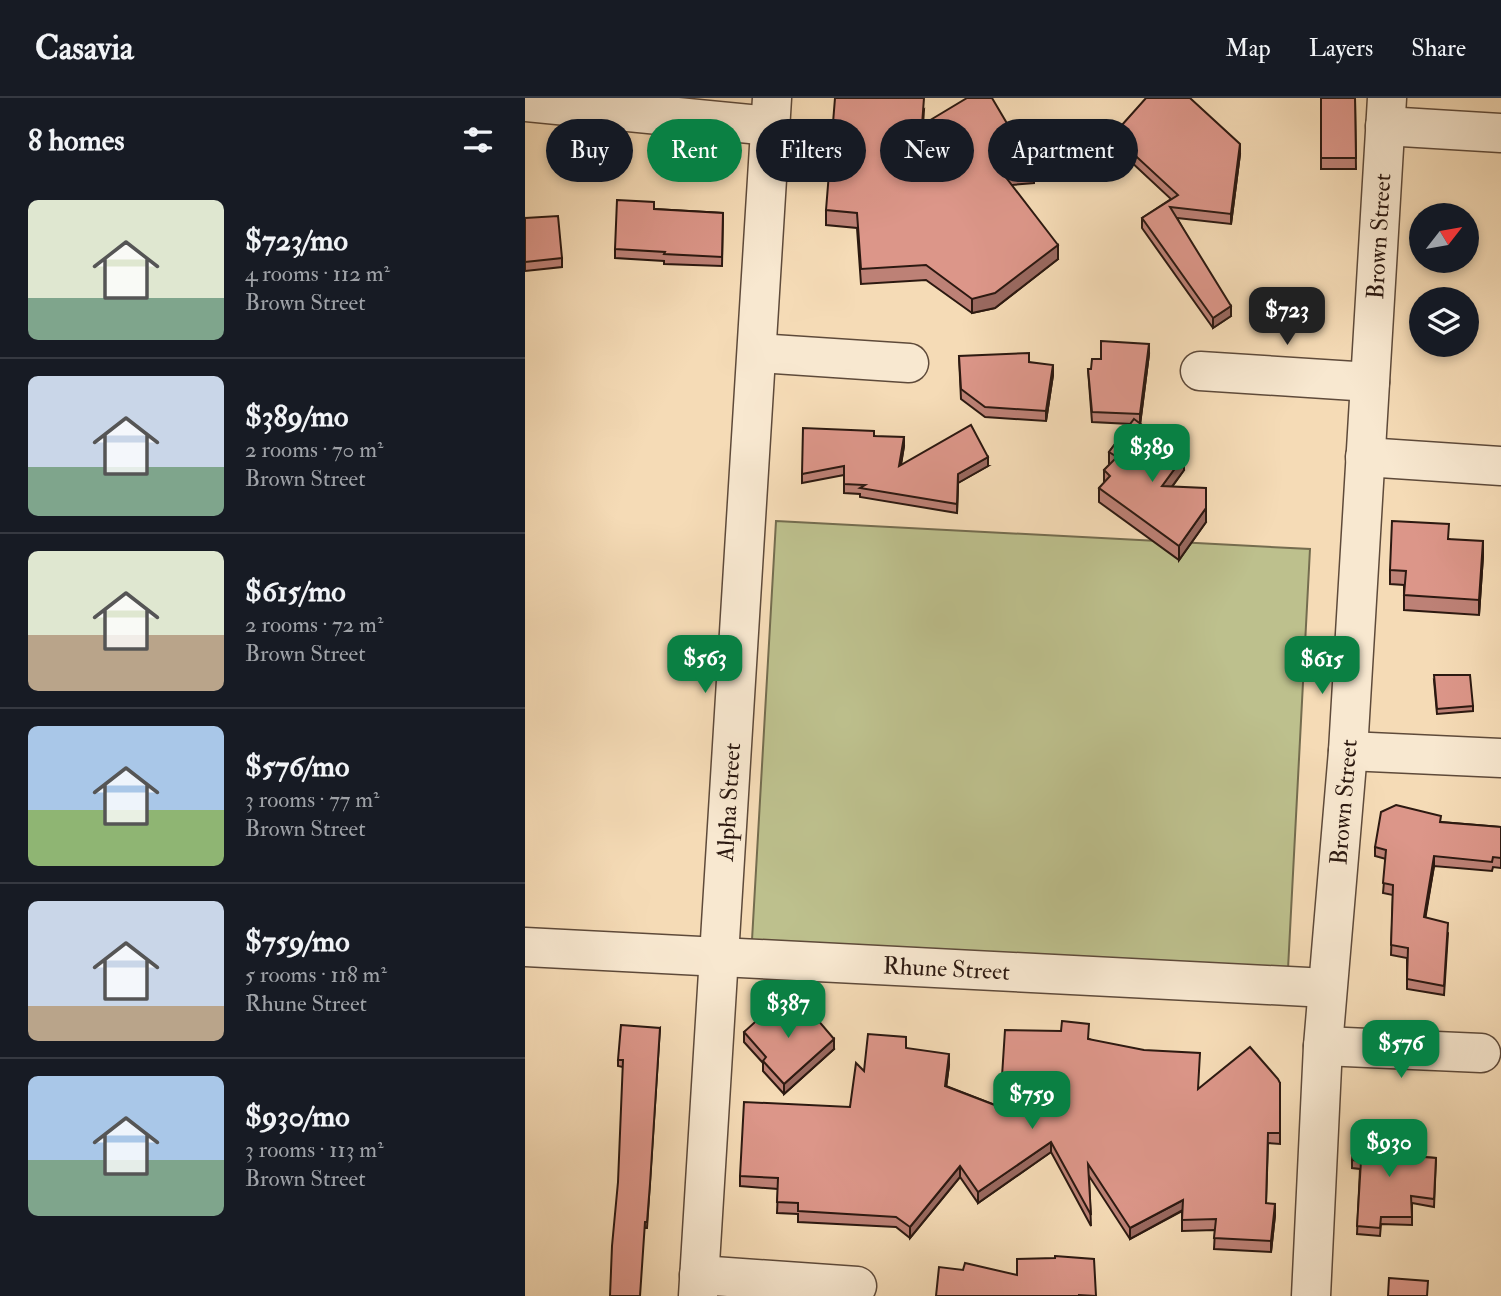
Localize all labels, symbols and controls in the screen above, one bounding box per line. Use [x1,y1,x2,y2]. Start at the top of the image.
text: Casavia [35,28,134,69]
text: Map [1226,33,1271,64]
text: Layers [1309,33,1373,64]
text: Share [1411,33,1466,64]
chip: Buy [546,119,633,182]
chip: Rent [647,119,742,182]
chip: Filters [756,119,866,182]
chip: New [880,119,974,182]
chip: Apartment [988,119,1138,182]
icon: filters [459,121,497,159]
text: 8 homes [28,122,125,159]
street label: Brown Street [1360,172,1398,300]
north arrow [1409,203,1479,273]
map controls [1409,203,1479,357]
text: $723/mo [245,222,348,259]
icon: home [84,228,168,312]
text: 4 rooms · 112 m² [245,259,390,288]
button: layers [1409,287,1479,357]
text: Brown Street [245,288,366,317]
pin: $723 [1246,288,1328,347]
text: $723 [1265,295,1309,324]
text: $389/mo [245,398,348,435]
icon: home [84,404,168,488]
pin: $389 [1111,424,1193,484]
text: $389 [1130,432,1174,461]
text: 2 rooms · 70 m² [245,435,384,464]
text: Brown Street [245,464,366,493]
text: $615/mo [245,573,346,610]
icon: home [84,579,168,663]
text: 2 rooms · 72 m² [245,610,383,639]
pin: $563 [664,636,746,695]
pin: $615 [1281,636,1363,696]
text: Brown Street [245,639,366,668]
text: $563 [683,643,727,672]
text: $615 [1301,644,1343,673]
street label: Brown Street [1323,738,1365,866]
street label: Alpha Street [710,742,748,863]
text: $576/mo [245,748,349,785]
icon: home [84,754,168,838]
text: 3 rooms · 77 m² [245,785,380,814]
text: Brown Street [245,814,366,843]
text: $759/mo [245,923,350,960]
icon: home [84,929,168,1013]
street label: Rhune Street [882,950,1011,988]
text: 5 rooms · 118 m² [245,960,387,989]
pin: $387 [747,981,829,1040]
text: $387 [766,988,810,1017]
text: Rhune Street [245,989,367,1018]
pin: $576 [1360,1020,1442,1080]
text: $576 [1378,1028,1424,1057]
pin: $759 [991,1072,1073,1131]
text: $759 [1009,1079,1055,1108]
text: $930/mo [245,1098,350,1135]
icon: home [84,1104,168,1188]
pin: $930 [1348,1119,1430,1179]
text: $930 [1366,1127,1412,1156]
text: 3 rooms · 113 m² [245,1135,384,1164]
text: Brown Street [245,1164,366,1193]

